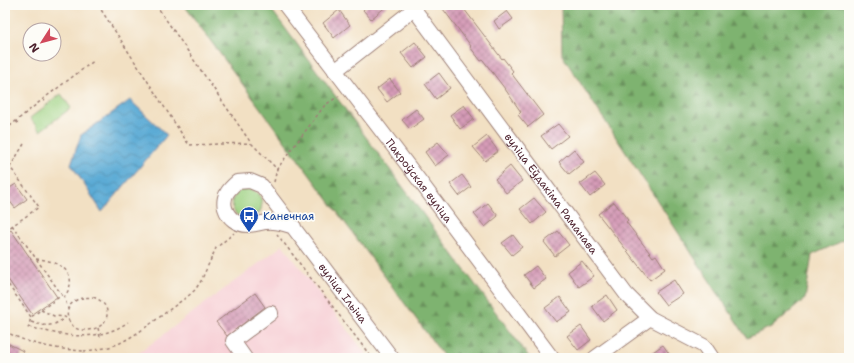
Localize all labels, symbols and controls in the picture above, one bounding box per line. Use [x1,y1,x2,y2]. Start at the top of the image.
north arrow [22,22,62,62]
text: N [26,39,43,56]
street label: вуліца Еўдакіма Раманава [501,130,601,258]
street label: Пакроўская вуліца [382,136,455,226]
bus stop icon: Канечная [238,205,260,233]
place label: Канечная [263,209,314,224]
street label: вуліца Ільіча [315,260,370,327]

